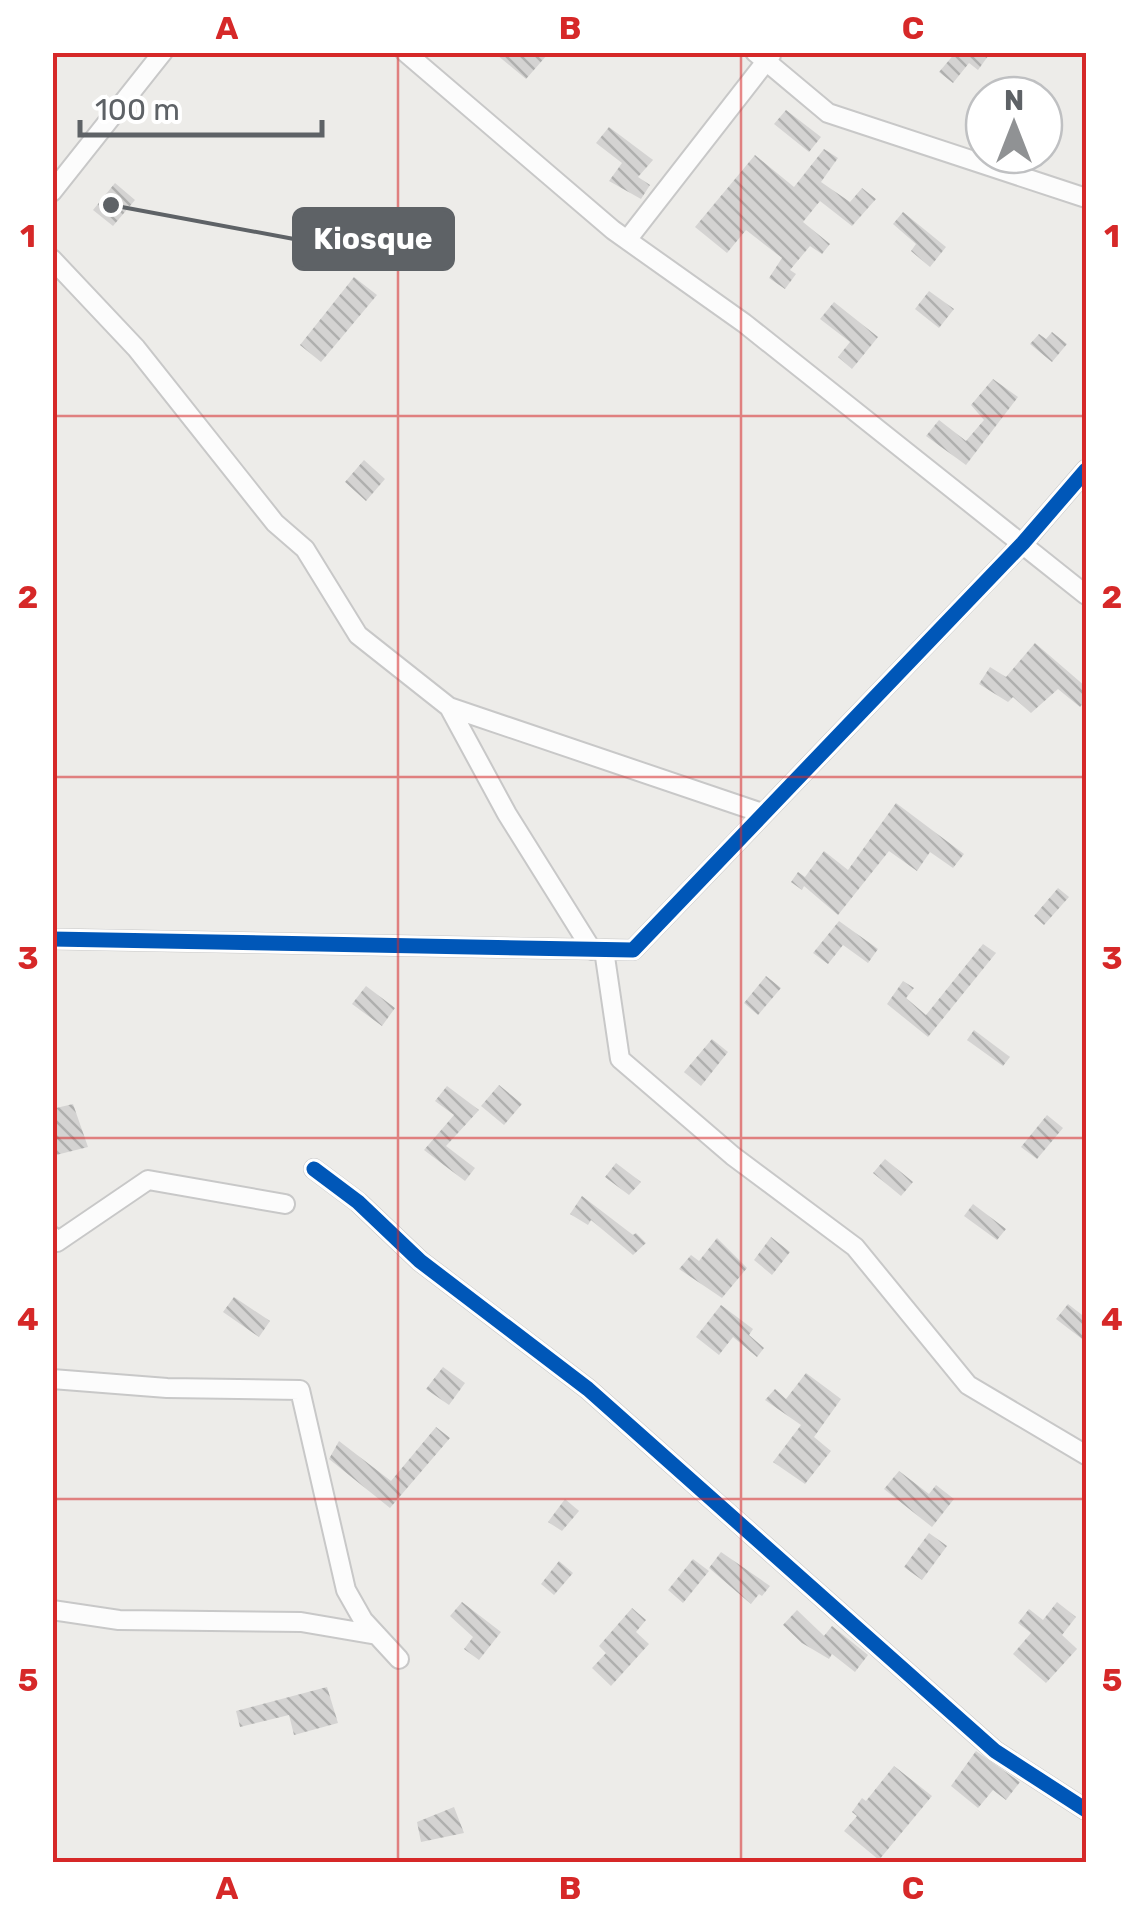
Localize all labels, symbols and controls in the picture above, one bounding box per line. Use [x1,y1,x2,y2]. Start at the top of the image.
text: A [216,9,239,47]
text: B [559,9,581,47]
text: C [902,9,924,47]
scale bar [80,75,322,137]
north arrow [964,75,1064,175]
text: N [1004,84,1024,117]
text: 100 m [95,92,180,128]
callout: Kiosque [294,209,453,269]
text: 1 [20,217,36,255]
text: 1 [1104,217,1120,255]
text: Kiosque [313,221,433,257]
text: 2 [18,578,38,616]
text: 2 [1102,578,1122,616]
text: 3 [17,939,39,977]
text: 3 [1101,939,1123,977]
text: 4 [17,1300,39,1338]
text: 4 [1101,1300,1123,1338]
text: 5 [18,1661,38,1699]
text: 5 [1102,1661,1122,1699]
text: A [216,1869,239,1907]
text: B [559,1869,581,1907]
text: C [902,1869,924,1907]

